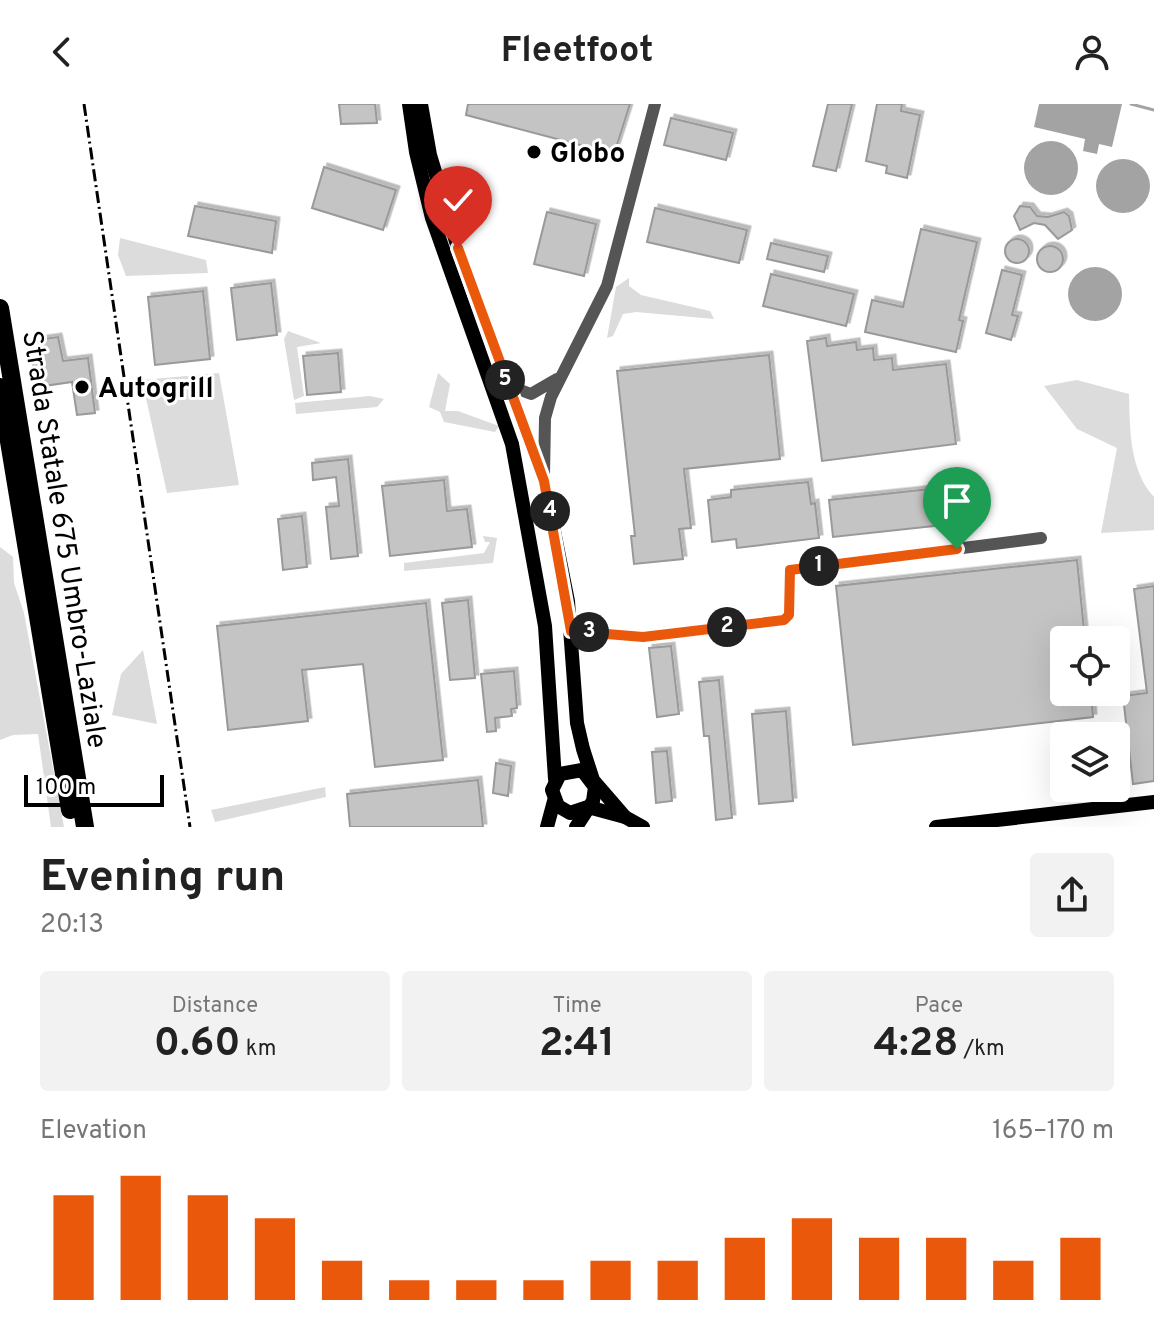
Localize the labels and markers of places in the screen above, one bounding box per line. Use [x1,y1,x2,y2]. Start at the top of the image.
place label: Globo [550,137,625,173]
marker: Globo [525,143,543,161]
pin [424,166,492,248]
pin: 5 [485,360,525,400]
place label: Autogrill [98,372,214,408]
marker: Autogrill [73,378,91,396]
pin [923,467,991,549]
pin: 4 [530,491,570,531]
pin: 1 [799,546,839,586]
pin: 2 [707,607,747,647]
pin: 3 [569,612,609,652]

